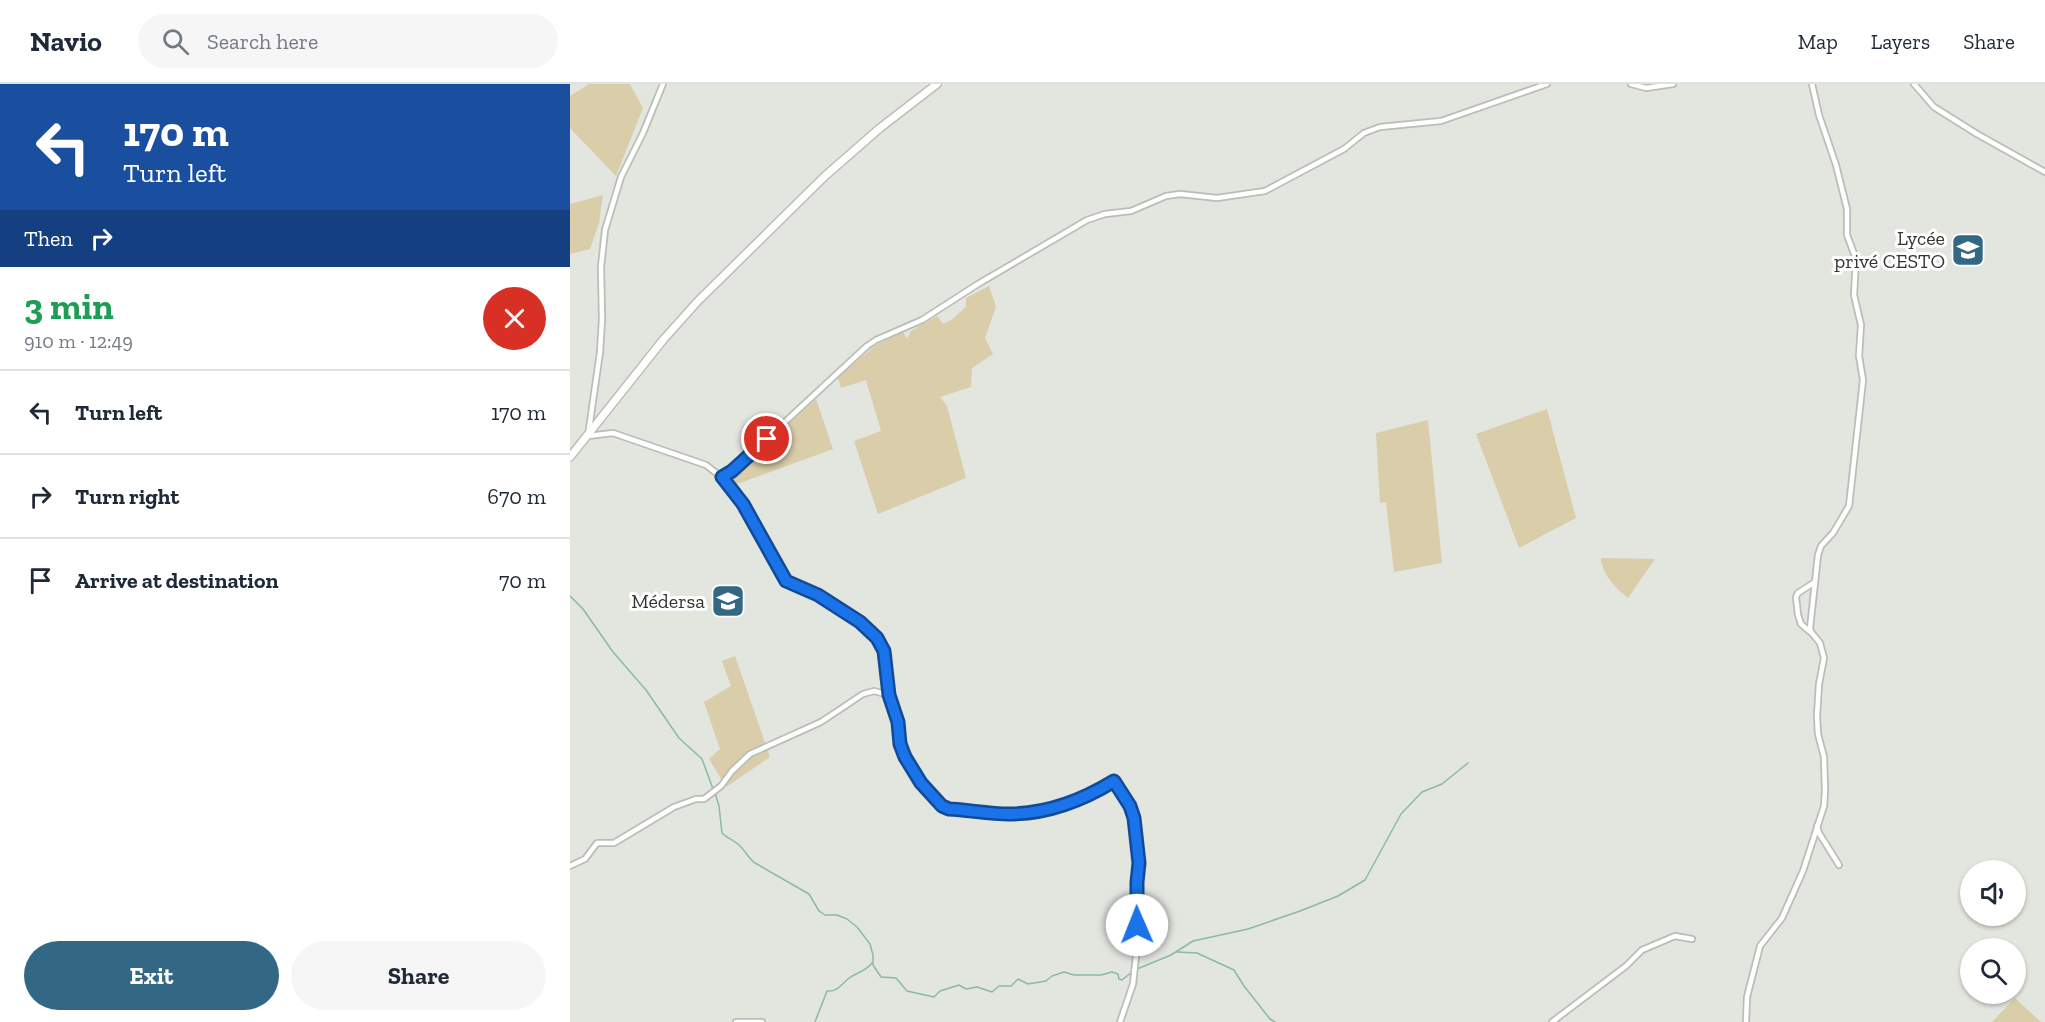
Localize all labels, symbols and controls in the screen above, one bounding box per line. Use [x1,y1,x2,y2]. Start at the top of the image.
search box [138,14,558,68]
text: Navio [30,25,102,58]
icon: search [159,25,192,58]
text: Search here [207,28,318,55]
text: Map [1798,29,1838,54]
text: Layers [1871,29,1930,54]
text: Share [1963,29,2015,54]
text: 170 m [123,106,229,157]
icon: left [24,108,102,186]
text: Turn left [123,157,226,189]
icon: right [85,222,118,255]
text: Then [24,225,73,252]
place label: Lycée privé CESTO [1834,226,1945,273]
school or university icon: Lycée privé CESTO [1950,232,1986,268]
text: 3 min [24,285,114,328]
button: close [483,287,546,350]
text: 910 m · 12:49 [24,329,133,353]
icon: left [24,396,57,429]
text: Turn left [75,399,162,426]
text: 170 m [491,399,546,426]
pin [741,413,792,464]
icon: arrive [750,422,783,455]
icon: right [24,480,57,513]
text: Turn right [75,483,179,510]
text: 670 m [487,483,546,510]
icon: arrive [24,564,57,597]
text: Arrive at destination [75,567,278,594]
text: 70 m [499,567,546,594]
school or university icon: Médersa [710,583,746,619]
place label: Médersa [631,589,705,613]
map controls [1960,860,2026,1004]
button: sound [1960,860,2026,926]
position arrow [1105,893,1169,957]
button: search [1960,938,2026,1004]
button: Exit [24,941,279,1010]
button: Share [291,941,546,1010]

